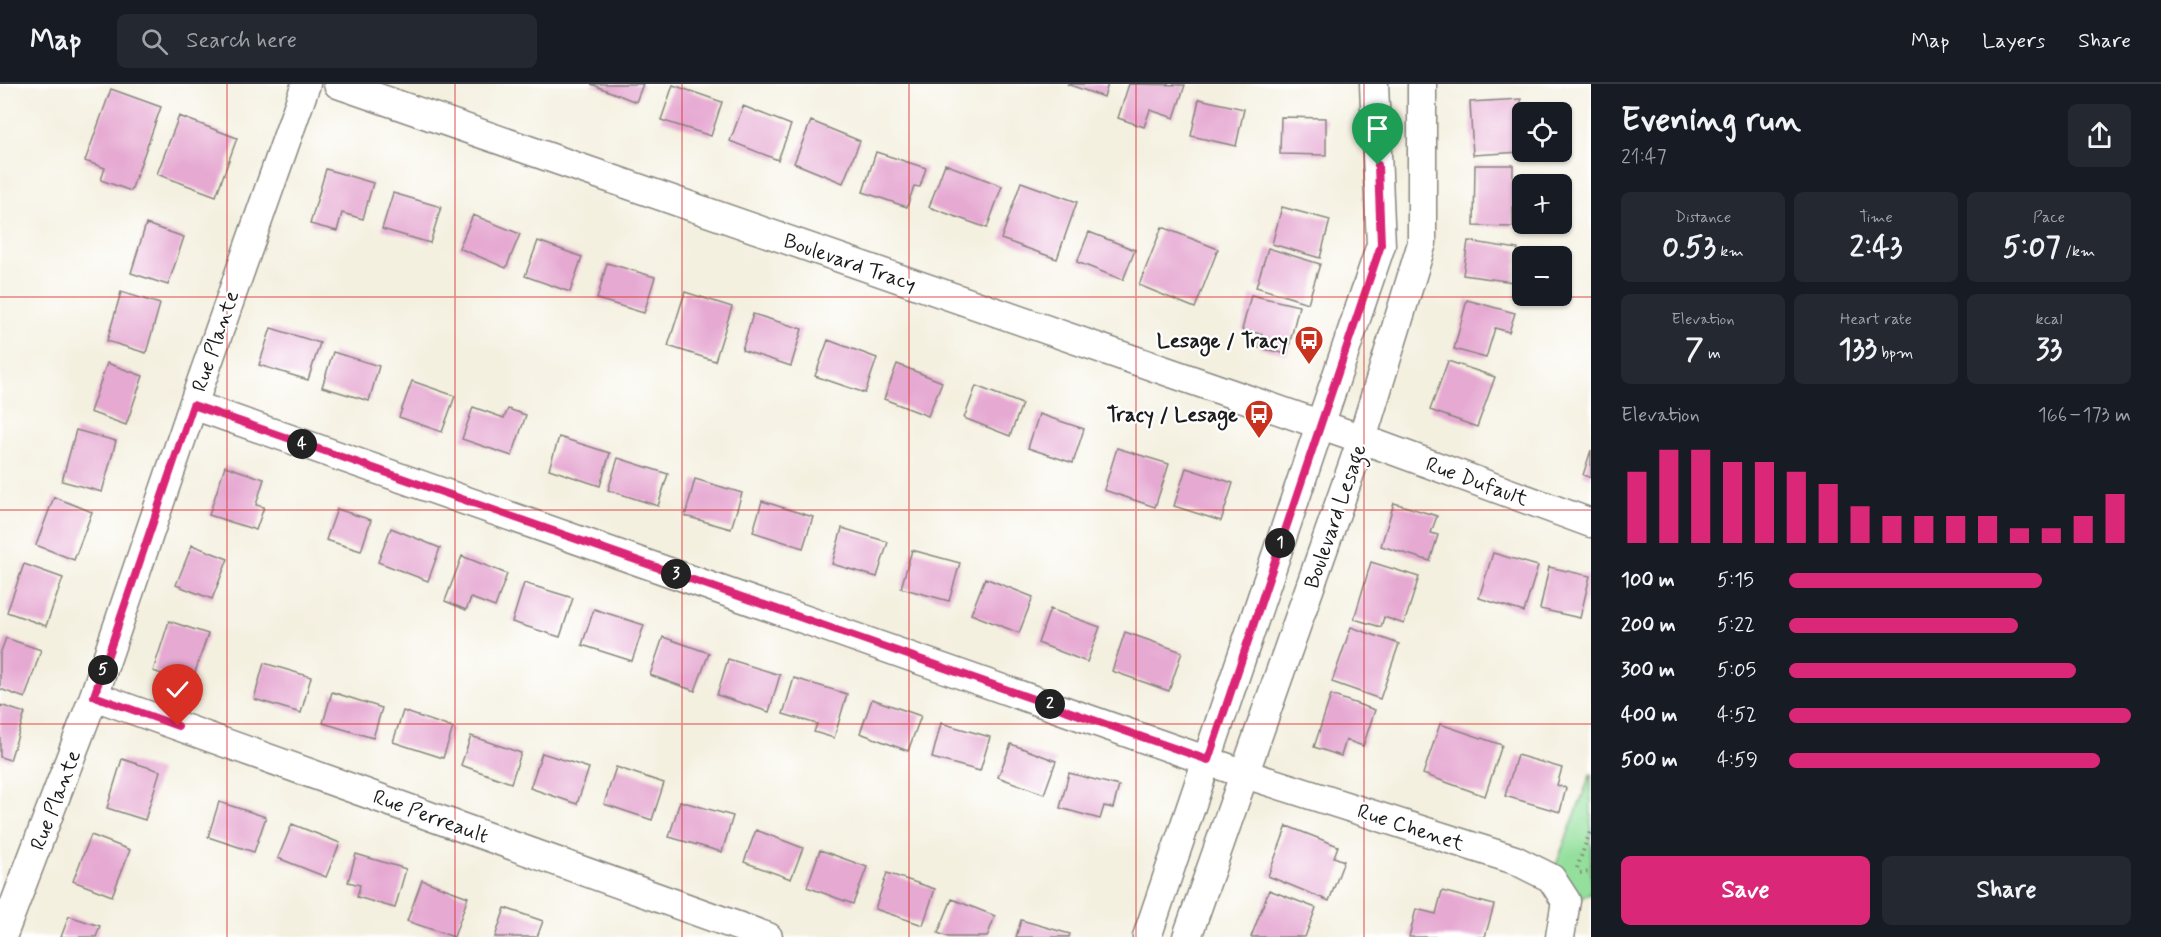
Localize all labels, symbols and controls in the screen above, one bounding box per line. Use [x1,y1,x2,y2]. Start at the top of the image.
search box [117,14,537,68]
text: Map [30,23,81,60]
icon: search [138,25,171,58]
text: Search here [186,27,297,55]
text: Map [1911,27,1949,55]
text: Layers [1982,27,2045,55]
text: Share [2078,27,2131,55]
text: Evening run [1621,99,1801,143]
map controls [1512,102,1572,306]
button: locate [1512,102,1572,162]
pin [1352,103,1403,165]
button: share [2068,104,2131,167]
icon: arrive [1361,112,1394,145]
text: 21:47 [1621,144,1666,171]
button: + [1512,174,1572,234]
text: Distance [1675,207,1731,228]
text: Time [1859,207,1893,228]
text: Pace [2033,207,2065,228]
street label: Boulevard Tracy [780,227,920,299]
text: 0.53 [1662,228,1716,267]
text: 2:43 [1850,228,1902,267]
text: 5:07 [2003,228,2061,267]
text: km [1716,241,1744,262]
text: /km [2061,241,2095,262]
button: − [1512,246,1572,306]
street label: Rue Plante [186,287,246,396]
text: Elevation [1672,309,1735,330]
text: Heart rate [1840,309,1912,330]
text: kcal [2036,309,2062,330]
bus stop icon: Lesage / Tracy [1293,324,1325,366]
place label: Lesage / Tracy [1157,327,1288,357]
text: 7 [1685,330,1704,369]
text: 133 [1839,330,1877,369]
text: 33 [2036,330,2062,369]
text: m [1704,343,1721,364]
text: bpm [1877,343,1913,364]
bus stop icon: Tracy / Lesage [1243,398,1275,440]
place label: Tracy / Lesage [1107,401,1238,431]
text: Elevation [1621,402,1700,429]
text: 166–173 m [2038,402,2131,429]
pin: 4 [287,429,317,459]
text: 4 [297,433,307,454]
street label: Boulevard Lesage [1298,440,1376,593]
street label: Rue Dufault [1422,451,1532,514]
pin: 1 [1265,528,1295,558]
text: 1 [1276,532,1284,553]
pin: 3 [661,559,691,589]
text: 3 [672,563,680,584]
text: 100 m [1621,567,1675,594]
text: 5:15 [1717,567,1754,594]
text: 200 m [1621,612,1676,639]
text: 5:22 [1717,612,1755,639]
pin: 5 [88,655,118,685]
text: 300 m [1621,657,1675,684]
text: 5:05 [1717,657,1756,684]
text: 5 [98,659,108,680]
pin [152,664,203,726]
icon: check [161,673,194,706]
pin: 2 [1035,689,1065,719]
text: 2 [1046,693,1054,714]
text: 400 m [1621,702,1677,729]
text: 4:52 [1717,702,1757,729]
street label: Rue Plante [24,746,88,854]
text: 500 m [1621,747,1678,774]
text: 4:59 [1717,747,1758,774]
street label: Rue Perreault [369,783,492,851]
street label: Rue Chenet [1354,797,1468,859]
button: Save [1621,856,1870,925]
button: Share [1882,856,2131,925]

